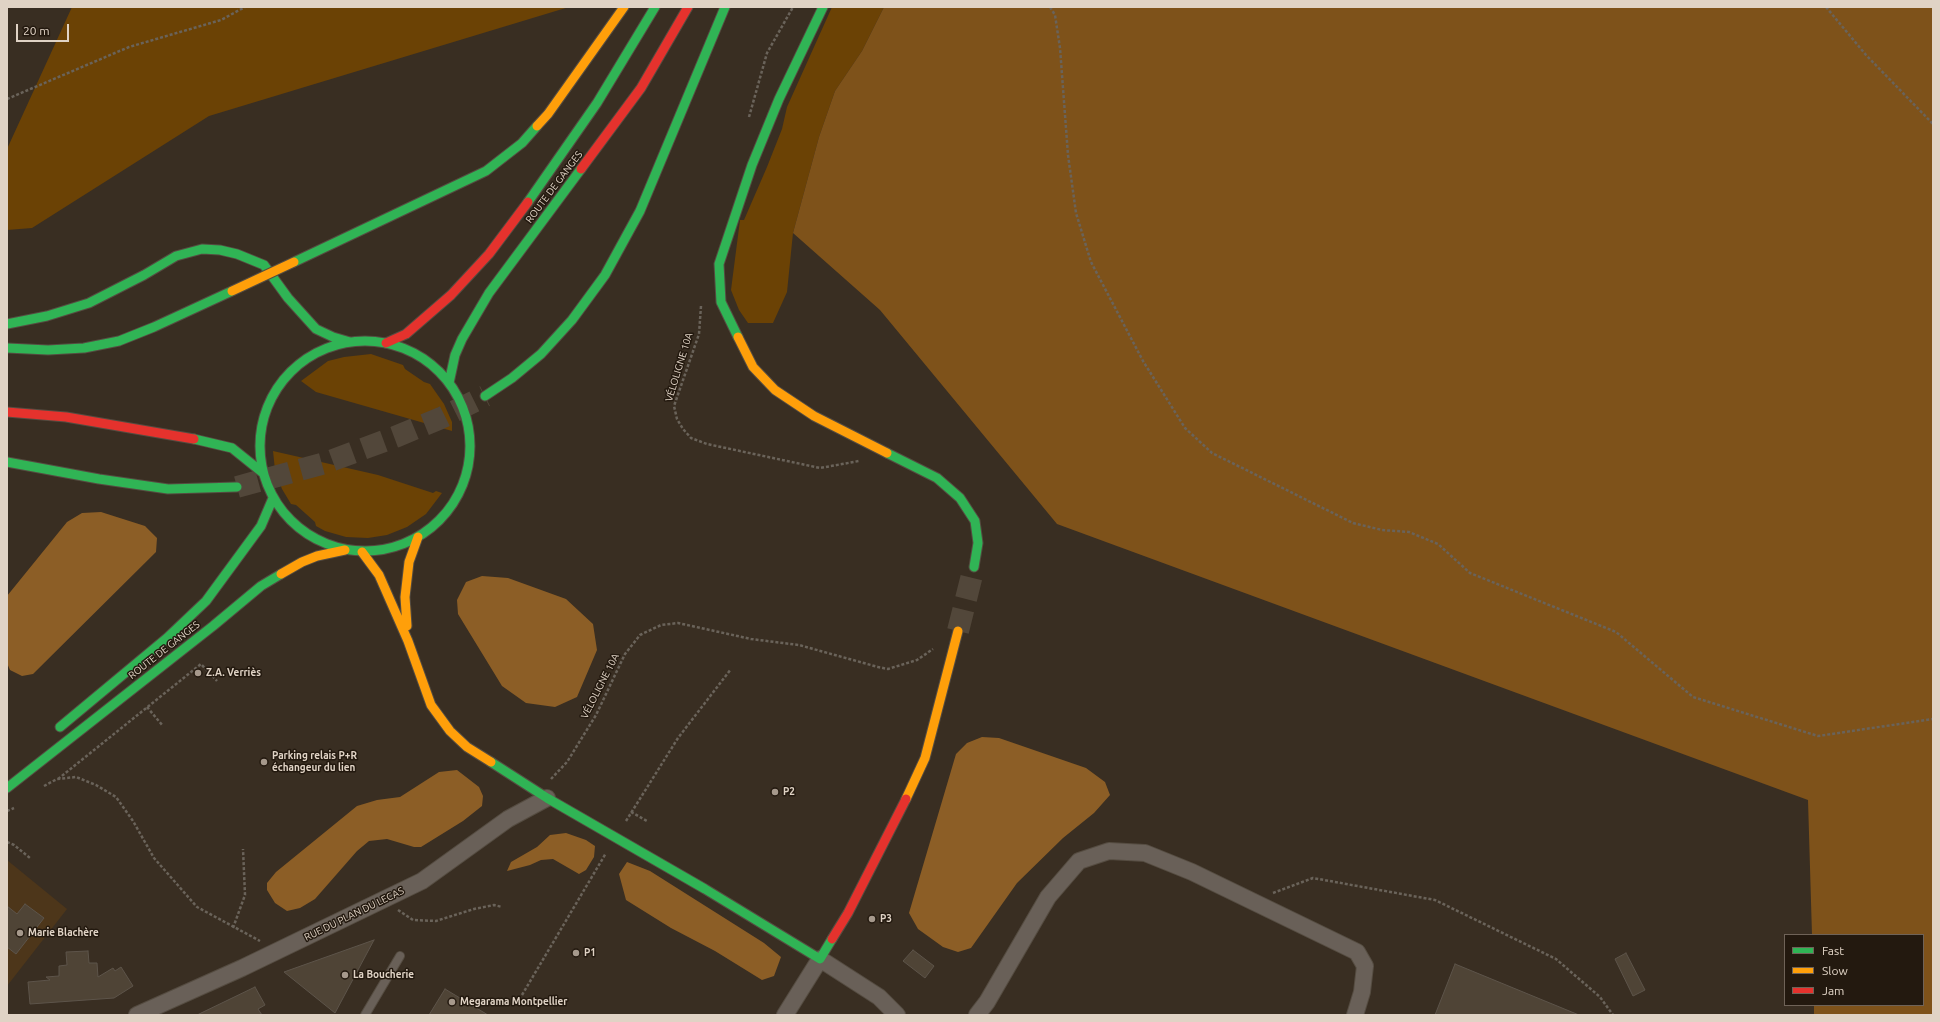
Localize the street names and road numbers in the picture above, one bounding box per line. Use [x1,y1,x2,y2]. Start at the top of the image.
street label: ROUTE DE GANGES [523,149,585,225]
street label: VÉLOLIGNE 10A [663,331,695,403]
street label: ROUTE DE GANGES [126,618,202,682]
street label: VÉLOLIGNE 10A [578,651,622,721]
street label: RUE DU PLAN DU LECAS [302,885,406,943]

